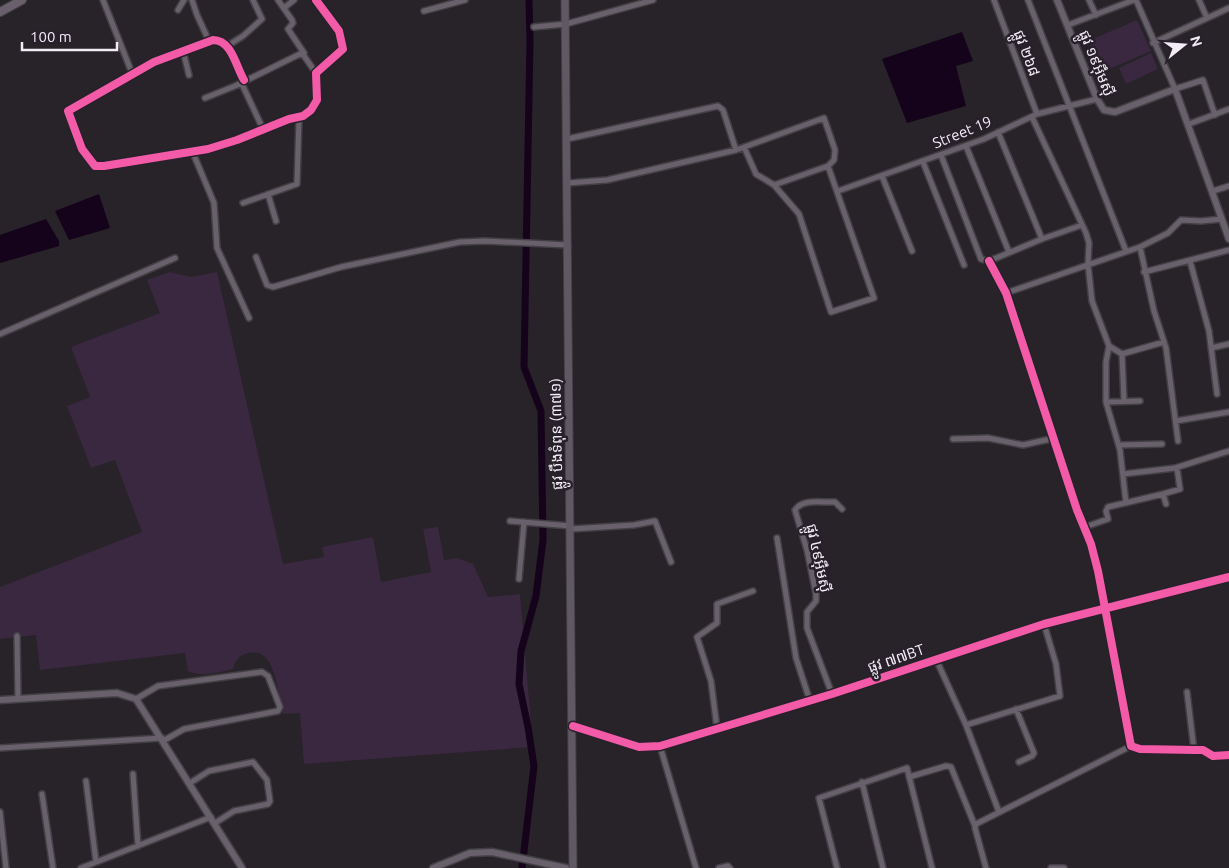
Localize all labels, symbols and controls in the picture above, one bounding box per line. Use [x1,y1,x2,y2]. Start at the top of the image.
scale bar [22,20,118,52]
north arrow [1159,20,1209,70]
street label: ផ្លូវ ២៦៨ [1005,27,1044,80]
street label: ផ្លូវ ១៩អ៊ឹមស៊ី [1071,27,1118,101]
text: 100 m [30,28,72,45]
text: N [1187,34,1206,49]
street label: Street 19 [930,112,994,152]
street label: ផ្លូវ បឹងទំពុន (៣៧១) [547,378,571,490]
street label: ផ្លូវ ៤៩អ៊ឹមស៊ី [798,522,835,595]
street label: ផ្លូវ ៧៧BT [865,640,929,681]

